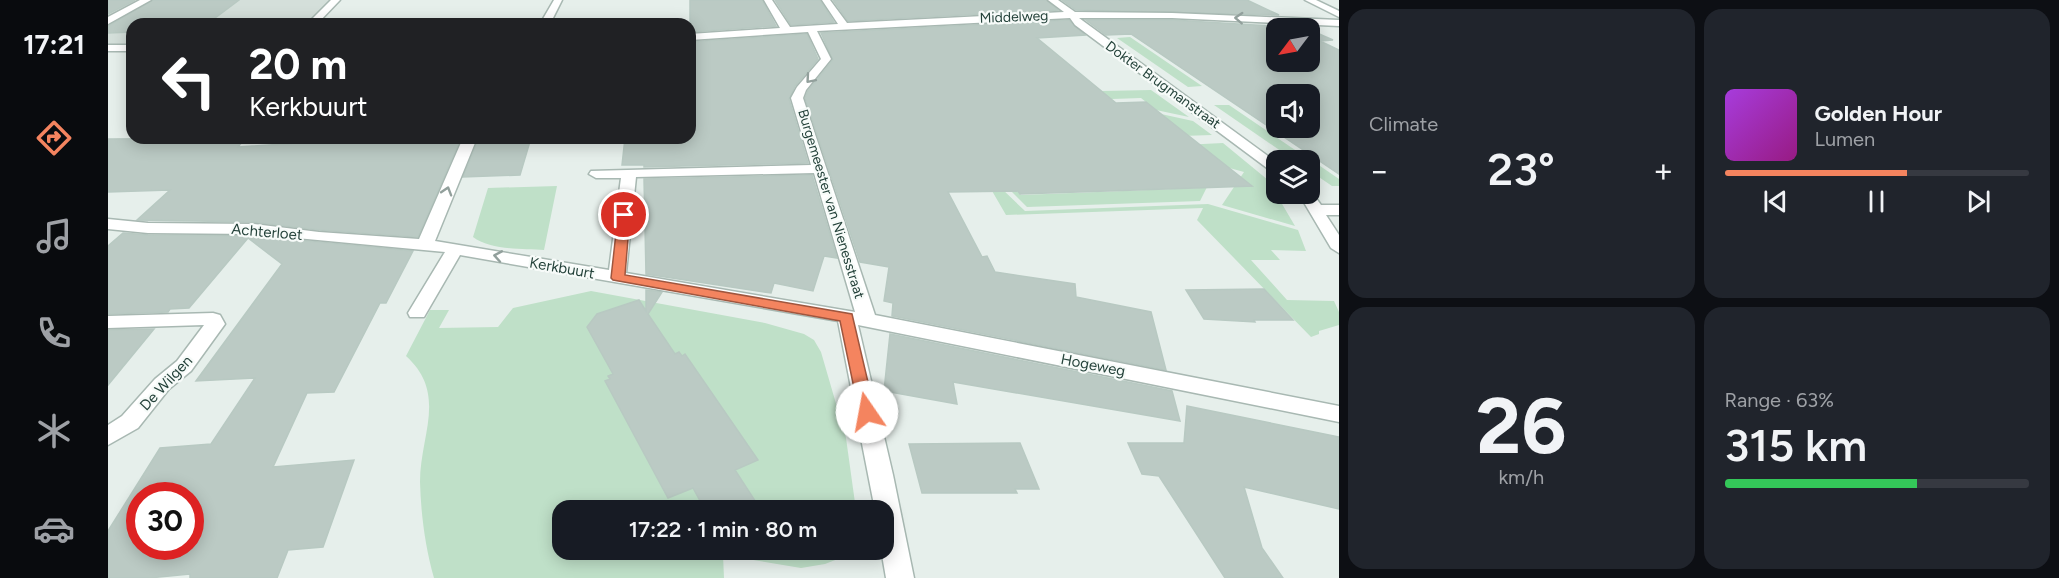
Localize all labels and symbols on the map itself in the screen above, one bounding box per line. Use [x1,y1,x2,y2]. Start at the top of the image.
street label: Middelweg [979,7,1049,27]
one-way arrow [1234,12,1243,25]
north arrow [1266,18,1320,72]
street label: Dokter Brugmanstraat [1102,38,1224,132]
one-way arrow [806,72,817,83]
street label: Burgemeester van Nienesstraat [794,107,868,301]
one-way arrow [440,186,452,197]
pin [598,189,649,240]
street label: Achterloet [231,220,304,244]
one-way arrow [493,251,503,263]
street label: Kerkbuurt [528,253,596,283]
street label: Hogeweg [1059,350,1127,380]
street label: De Wilgen [136,352,196,414]
position arrow [835,380,899,444]
speed limit sign: 30 [126,482,204,560]

